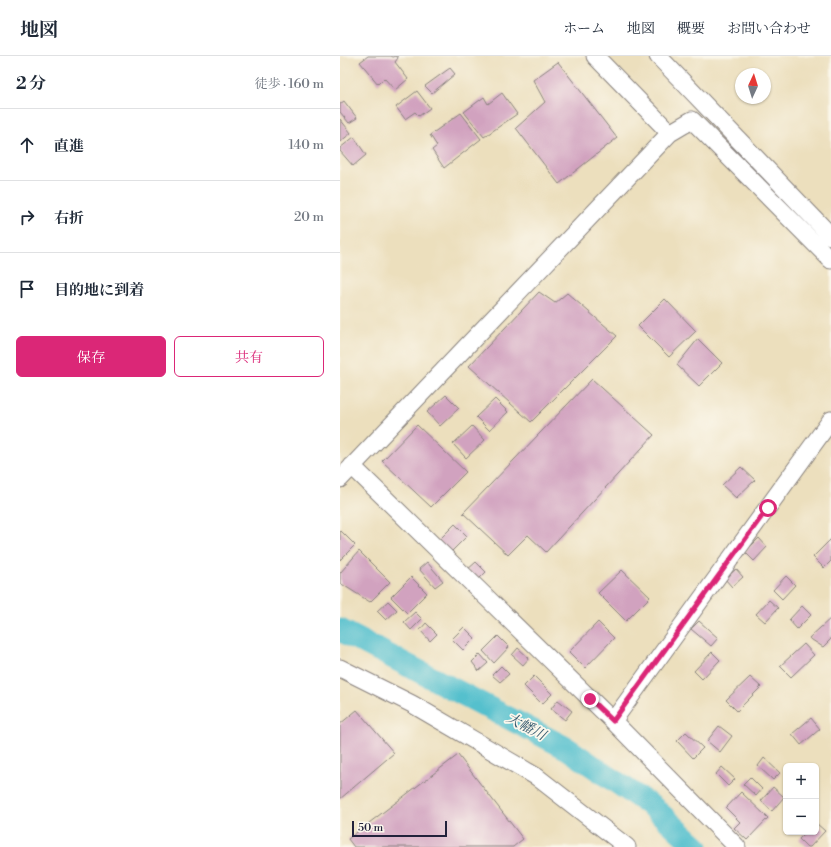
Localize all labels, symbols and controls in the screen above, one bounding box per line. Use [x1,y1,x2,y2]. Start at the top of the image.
text: 地図 [20,18,58,42]
text: ホーム [563,20,605,38]
text: 地図 [627,20,655,38]
text: 概要 [677,20,705,38]
text: お問い合わせ [727,20,811,38]
north arrow [735,68,771,104]
text: 2 分 [16,73,46,95]
text: 徒歩 · 160 m [255,76,324,92]
icon: ahead [16,134,38,156]
text: 直進 [54,137,84,156]
text: 140 m [288,137,324,153]
icon: right [16,206,38,228]
text: 右折 [54,209,84,228]
text: 20 m [294,209,324,225]
icon: arrive [16,278,38,300]
text: 目的地に到着 [54,281,144,300]
button: 保存 [16,336,166,377]
button: 共有 [174,336,324,377]
route start [759,499,777,517]
route end [581,690,599,708]
water label: 大幡川 [503,709,551,746]
map controls [783,763,819,835]
button: + [783,763,819,799]
button: − [783,799,819,835]
scale bar [352,819,447,838]
text: 50 m [358,821,383,835]

